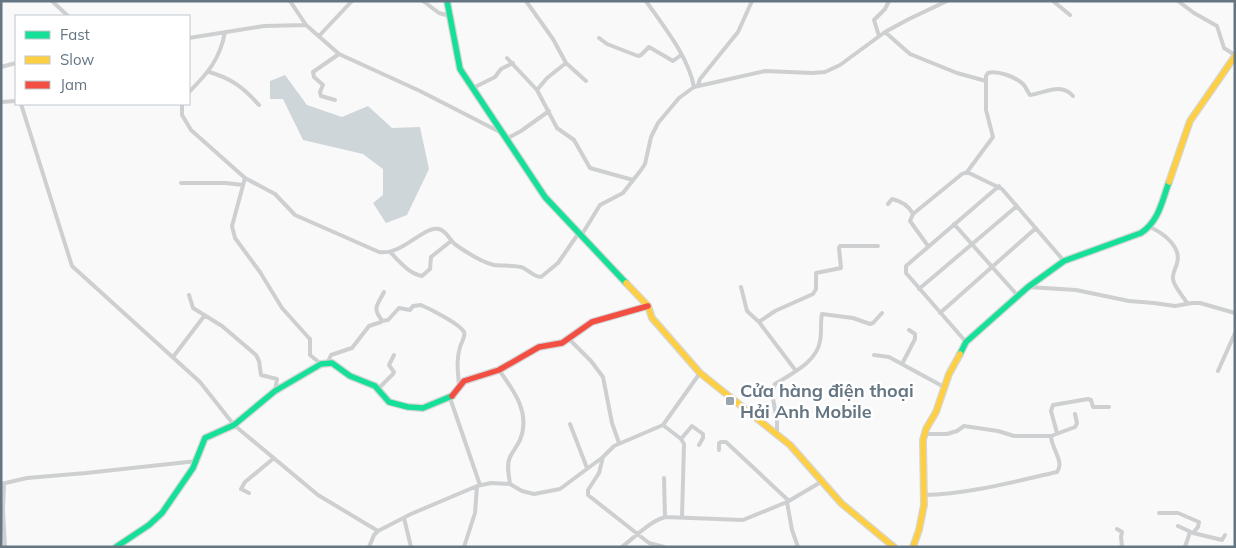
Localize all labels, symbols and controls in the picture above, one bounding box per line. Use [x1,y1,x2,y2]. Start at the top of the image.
legend [15,15,190,105]
text: Fast [60,25,90,44]
text: Slow [60,50,94,69]
text: Jam [60,75,87,94]
place label: Cửa hàng điện thoại Hải Anh Mobile [740,379,914,423]
marker: Cửa hàng điện thoại Hải Anh Mobile [724,395,736,407]

